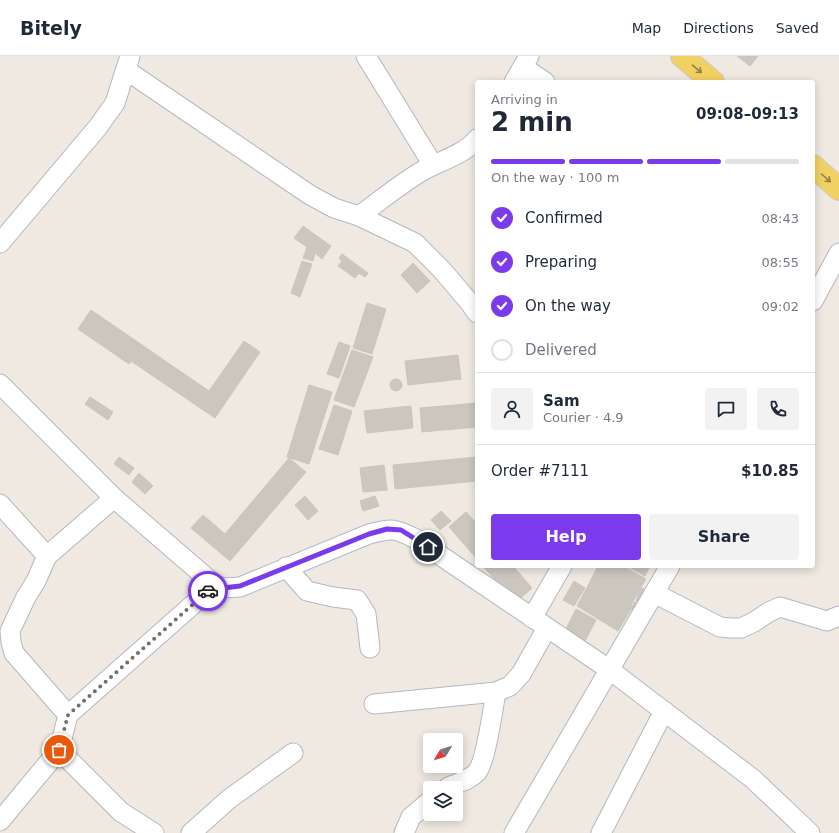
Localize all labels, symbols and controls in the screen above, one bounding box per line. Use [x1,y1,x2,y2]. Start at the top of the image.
text: Bitely [20,17,82,39]
text: Map [632,20,661,36]
text: Directions [683,20,754,36]
text: Saved [776,20,819,36]
one-way arrow [692,65,703,73]
text: Arriving in [491,92,558,107]
text: 09:08–09:13 [696,105,799,123]
text: 2 min [491,107,573,137]
text: On the way · 100 m [491,170,619,185]
one-way arrow [821,173,831,182]
icon: check [491,207,513,229]
text: Confirmed [525,209,603,227]
text: 08:43 [762,211,799,226]
icon: check [491,251,513,273]
text: Preparing [525,253,597,271]
text: 08:55 [762,255,799,270]
icon: check [491,295,513,317]
text: On the way [525,297,611,315]
text: 09:02 [762,299,799,314]
text: Delivered [525,341,597,359]
button: person [491,388,533,430]
button: chat [705,388,747,430]
button: phone [757,388,799,430]
text: Sam [543,392,580,410]
text: Courier · 4.9 [543,410,624,425]
text: Order #7111 [491,462,589,480]
text: $10.85 [741,462,799,480]
button: Help [491,514,641,560]
button: Share [649,514,799,560]
pin [411,530,445,564]
icon: home [417,536,439,558]
courier [188,571,228,611]
icon: car [197,580,219,602]
pin [42,733,76,767]
north arrow [423,733,463,773]
map controls [423,733,463,821]
icon: bag [48,739,70,761]
button: layers [423,781,463,821]

